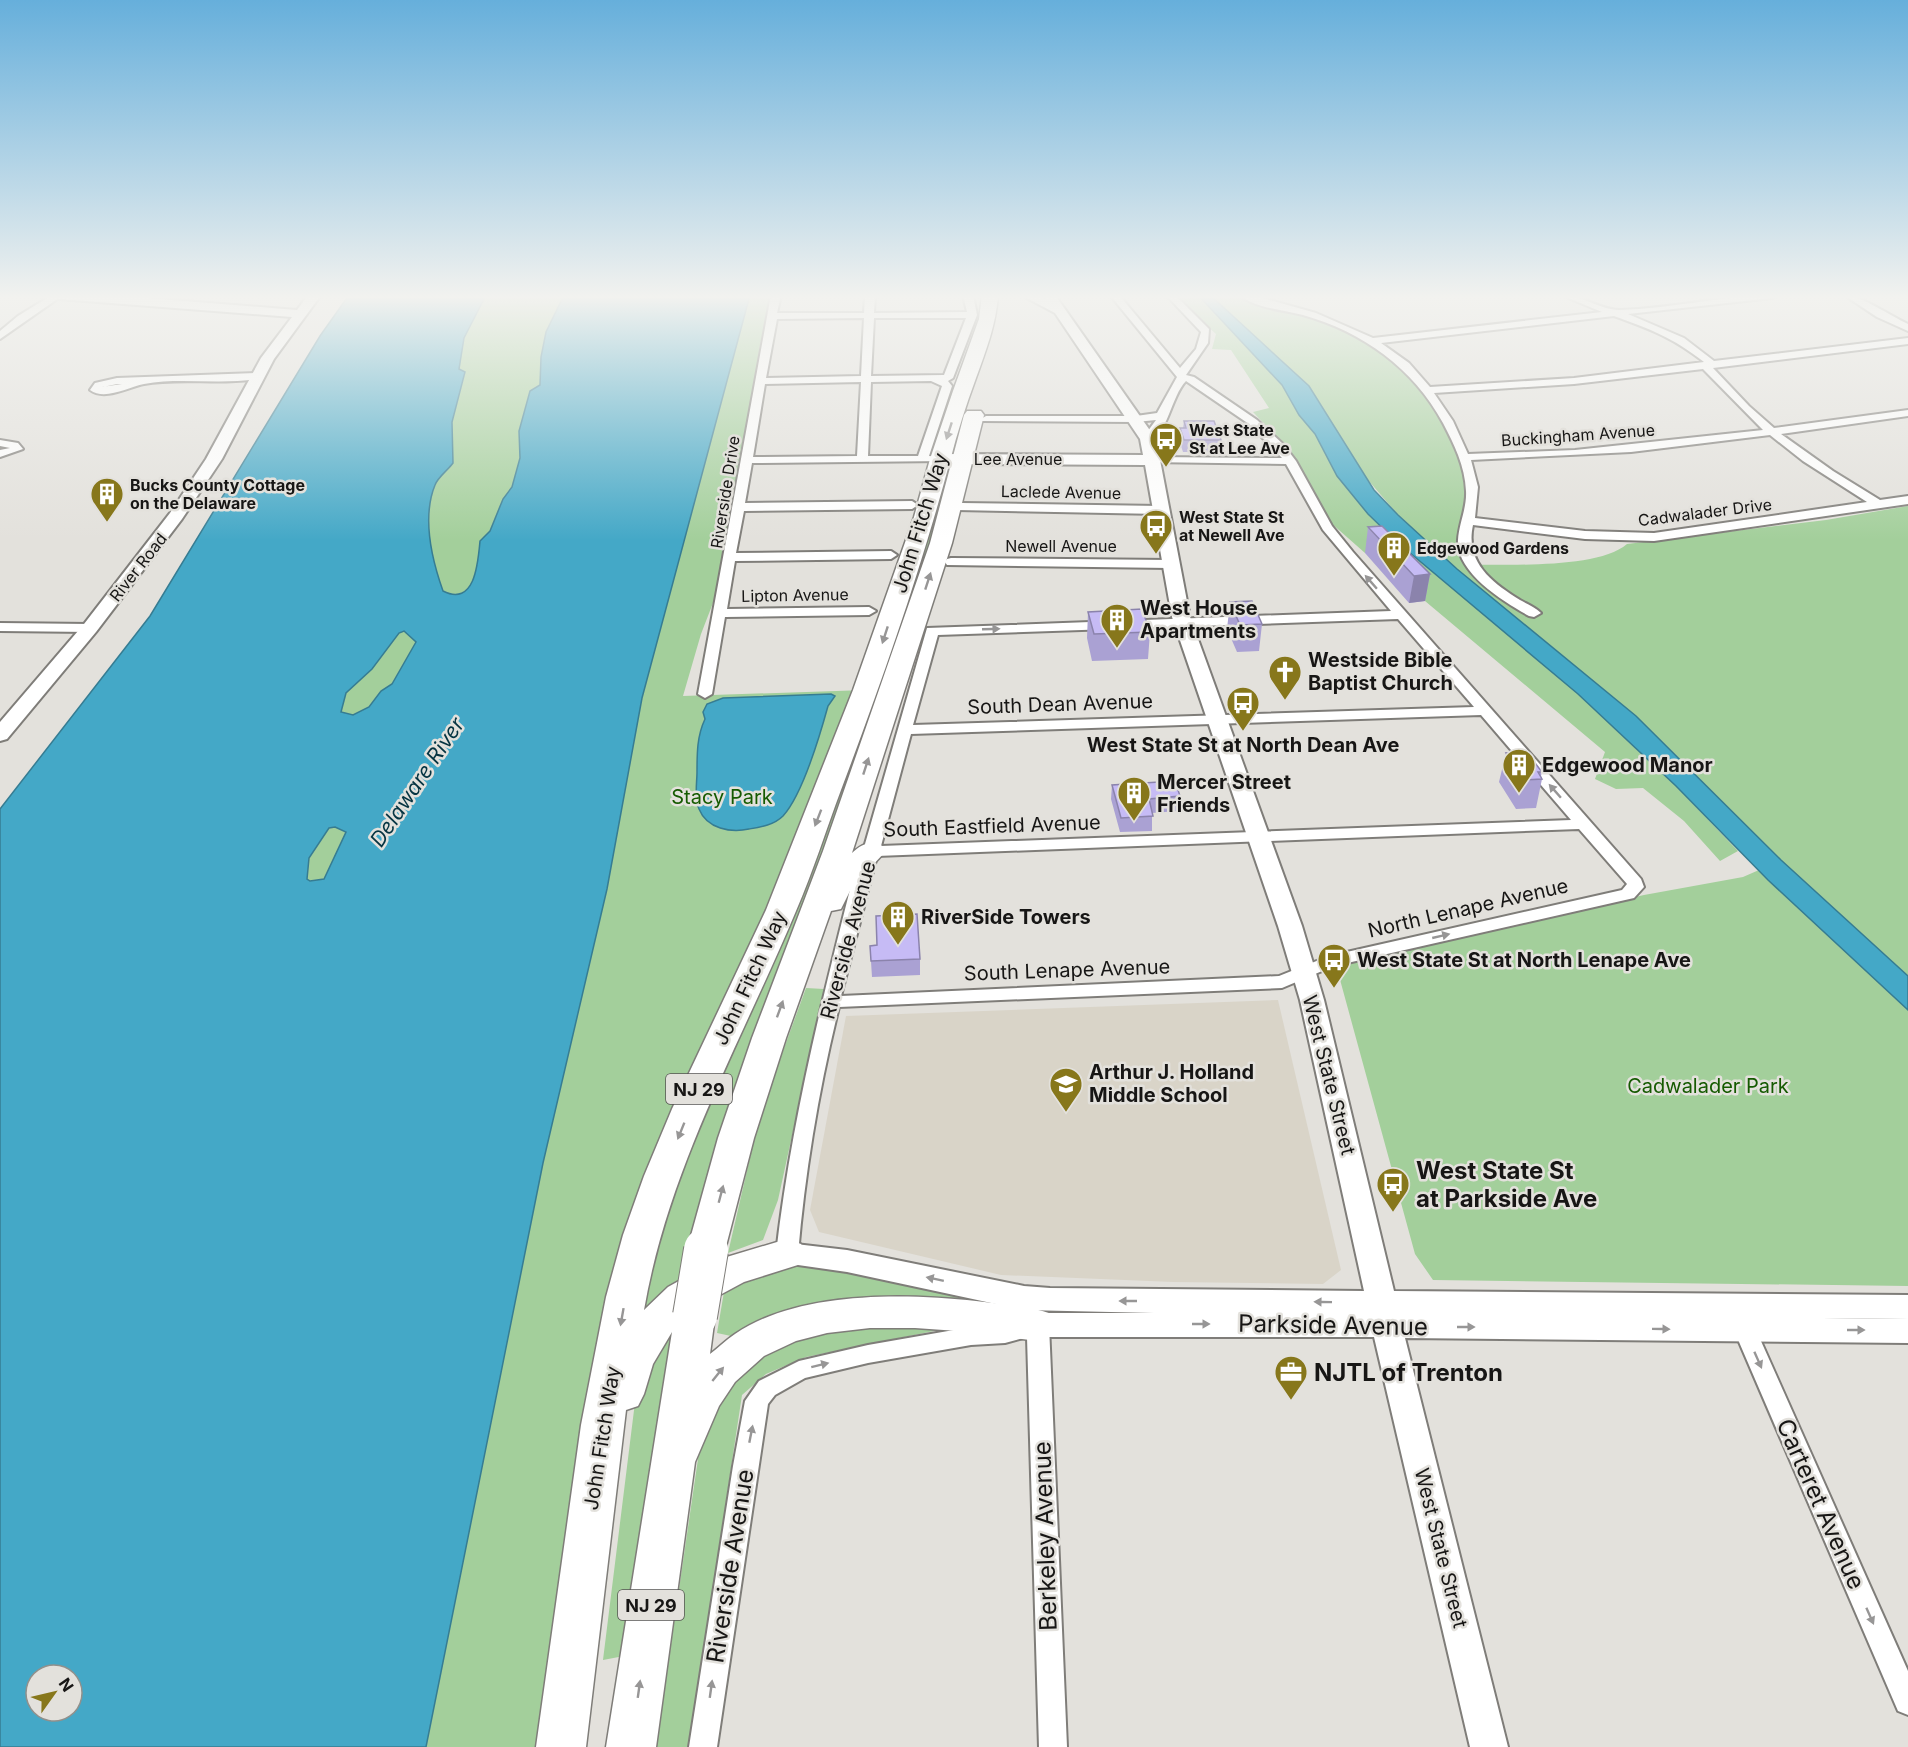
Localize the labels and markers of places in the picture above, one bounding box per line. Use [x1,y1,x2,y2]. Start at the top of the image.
place label: West State St at Lee Ave [1189,420,1290,458]
bus stop icon: West State St at Lee Ave [1148,421,1184,468]
place label: Bucks County Cottage on the Delaware [130,475,305,513]
building icon: Bucks County Cottage on the Delaware [89,476,125,523]
place label: West State St at Newell Ave [1179,507,1285,545]
bus stop icon: West State St at Newell Ave [1138,508,1174,555]
building icon: Edgewood Gardens [1376,530,1412,577]
place label: Edgewood Gardens [1417,538,1569,558]
place label: West House Apartments [1140,596,1258,643]
building icon: West House Apartments [1099,602,1135,649]
place label: Westside Bible Baptist Church [1308,648,1453,695]
church icon: Westside Bible Baptist Church [1267,654,1303,701]
bus stop icon: West State St at North Dean Ave [1225,685,1261,732]
place label: West State St at North Dean Ave [1087,733,1399,757]
building icon: Edgewood Manor [1501,747,1537,794]
place label: Edgewood Manor [1542,753,1713,777]
place label: Mercer Street Friends [1157,770,1291,817]
building icon: Mercer Street Friends [1116,775,1152,822]
building icon: RiverSide Towers [880,899,916,946]
place label: RiverSide Towers [921,905,1091,929]
bus stop icon: West State St at North Lenape Ave [1316,942,1352,989]
place label: West State St at North Lenape Ave [1357,948,1691,972]
place label: Arthur J. Holland Middle School [1089,1060,1254,1107]
school or university icon: Arthur J. Holland Middle School [1048,1066,1084,1113]
place label: West State St at Parkside Ave [1416,1156,1597,1213]
bus stop icon: West State St at Parkside Ave [1375,1166,1411,1213]
office icon: NJTL of Trenton [1273,1354,1309,1401]
place label: NJTL of Trenton [1314,1358,1503,1387]

